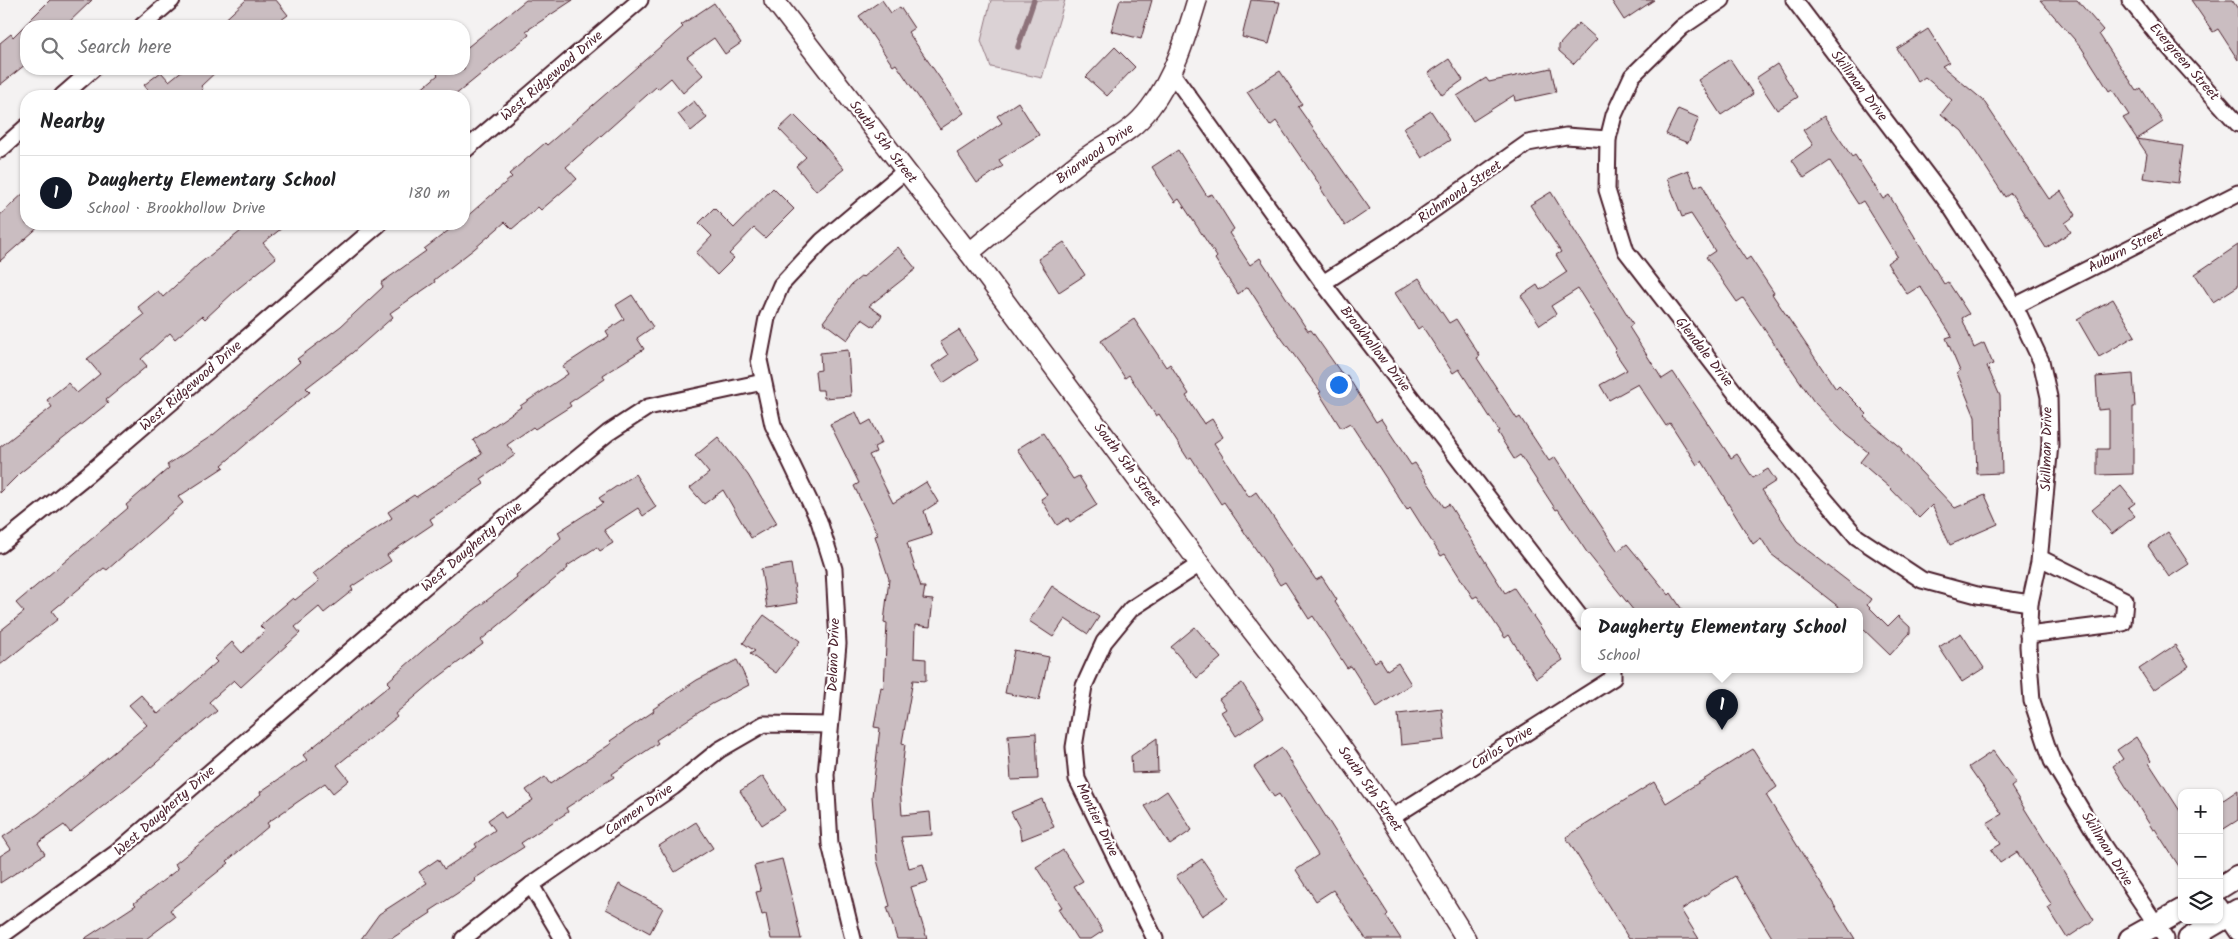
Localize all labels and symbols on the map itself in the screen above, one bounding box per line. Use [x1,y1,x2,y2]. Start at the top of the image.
street label: Evergreen Street [2144,18,2225,106]
street label: West Ridgewood Drive [496,25,609,127]
street label: Skillman Drive [1825,46,1894,127]
street label: South 5th Street [843,96,923,189]
street label: Briarwood Drive [1051,118,1139,190]
street label: Richmond Street [1413,154,1507,229]
street label: Auburn Street [2084,221,2168,279]
street label: Brookhollow Drive [1334,301,1416,397]
street label: Glendale Drive [1670,312,1739,392]
street label: West Ridgewood Drive [135,335,248,437]
your location [1326,372,1352,398]
street label: Skillman Drive [2035,406,2059,491]
street label: South 5th Street [1088,418,1166,512]
street label: West Daugherty Drive [416,496,528,597]
street label: Delano Drive [822,617,846,692]
pin: 1 [1706,689,1738,730]
street label: Carlos Drive [1466,720,1538,776]
street label: South 5th Street [1332,741,1408,837]
street label: West Daugherty Drive [109,760,221,861]
street label: Carmen Drive [600,778,678,842]
street label: Montier Drive [1070,780,1125,861]
street label: Skillman Drive [2075,807,2139,891]

